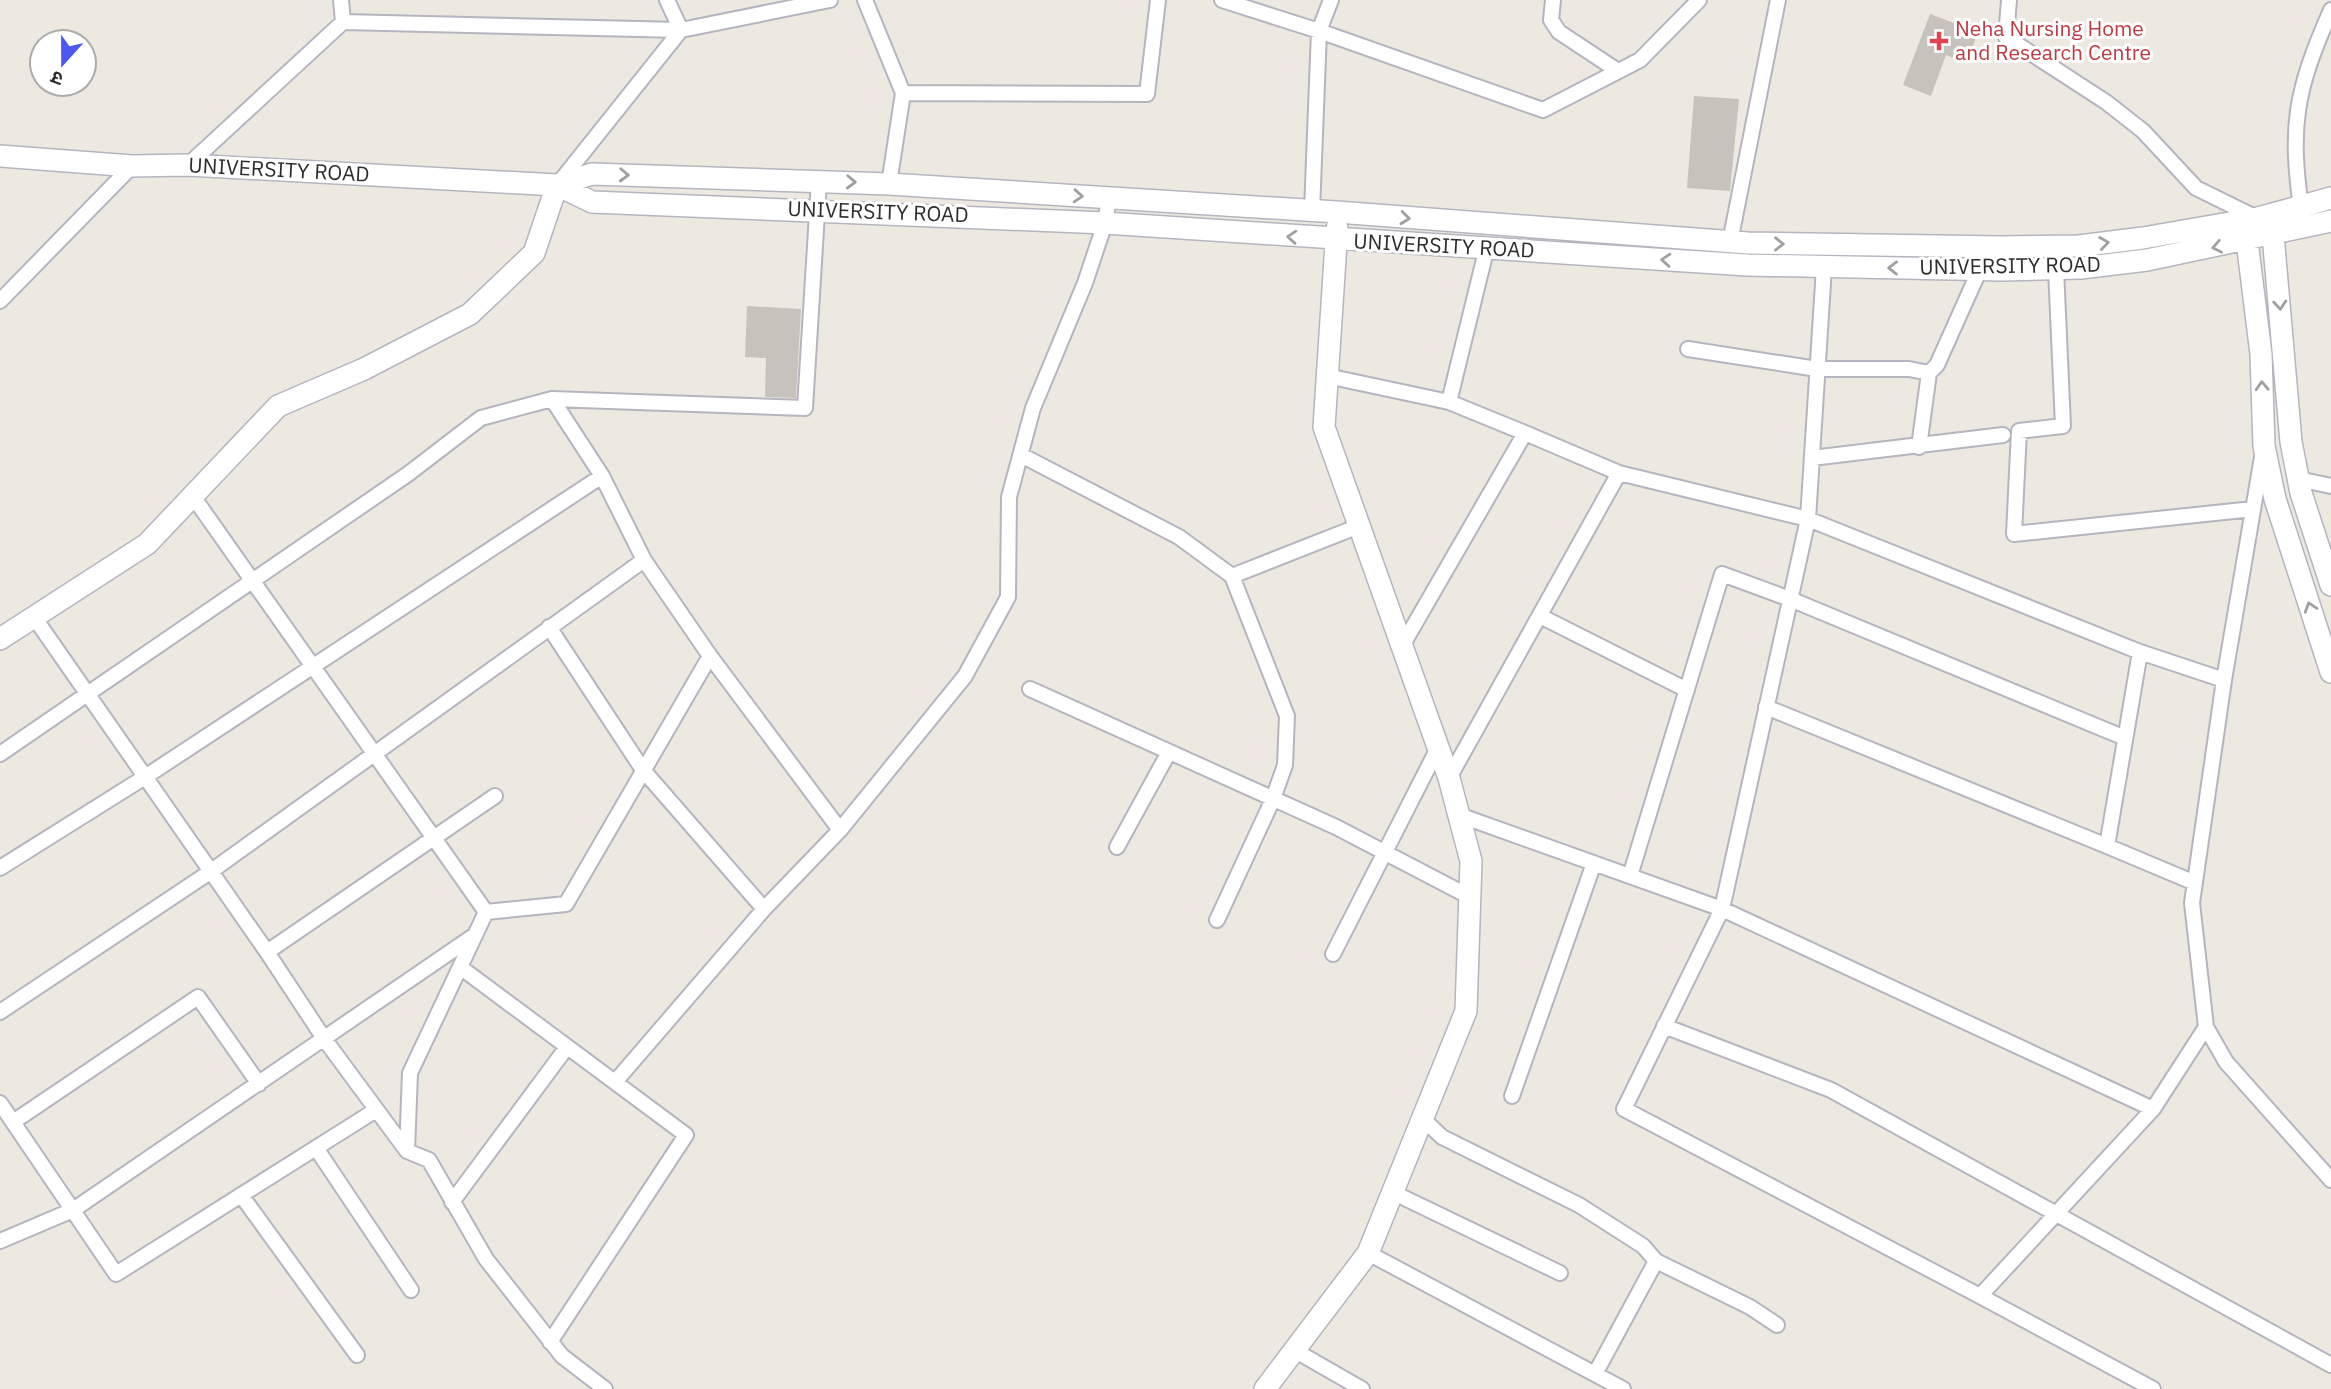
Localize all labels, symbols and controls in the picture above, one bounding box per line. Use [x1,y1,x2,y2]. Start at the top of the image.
place label: Neha Nursing Home and Research Centre [1955,14,2151,66]
north arrow [28,28,98,98]
marker: Neha Nursing Home and Research Centre [1929,31,1949,51]
text: उ [47,65,66,92]
street label: UNIVERSITY ROAD [188,150,370,188]
one-way arrow [619,167,630,183]
one-way arrow [846,175,857,190]
one-way arrow [1073,188,1084,203]
street label: UNIVERSITY ROAD [787,194,969,228]
one-way arrow [1399,211,1411,226]
street label: UNIVERSITY ROAD [1353,226,1535,264]
one-way arrow [1286,230,1297,245]
one-way arrow [1774,236,1784,252]
one-way arrow [2098,236,2110,251]
one-way arrow [2211,238,2223,253]
street label: UNIVERSITY ROAD [1919,249,2101,281]
one-way arrow [1660,253,1671,268]
one-way arrow [1887,260,1898,276]
one-way arrow [2272,300,2287,311]
one-way arrow [2254,381,2270,391]
one-way arrow [2304,602,2319,614]

